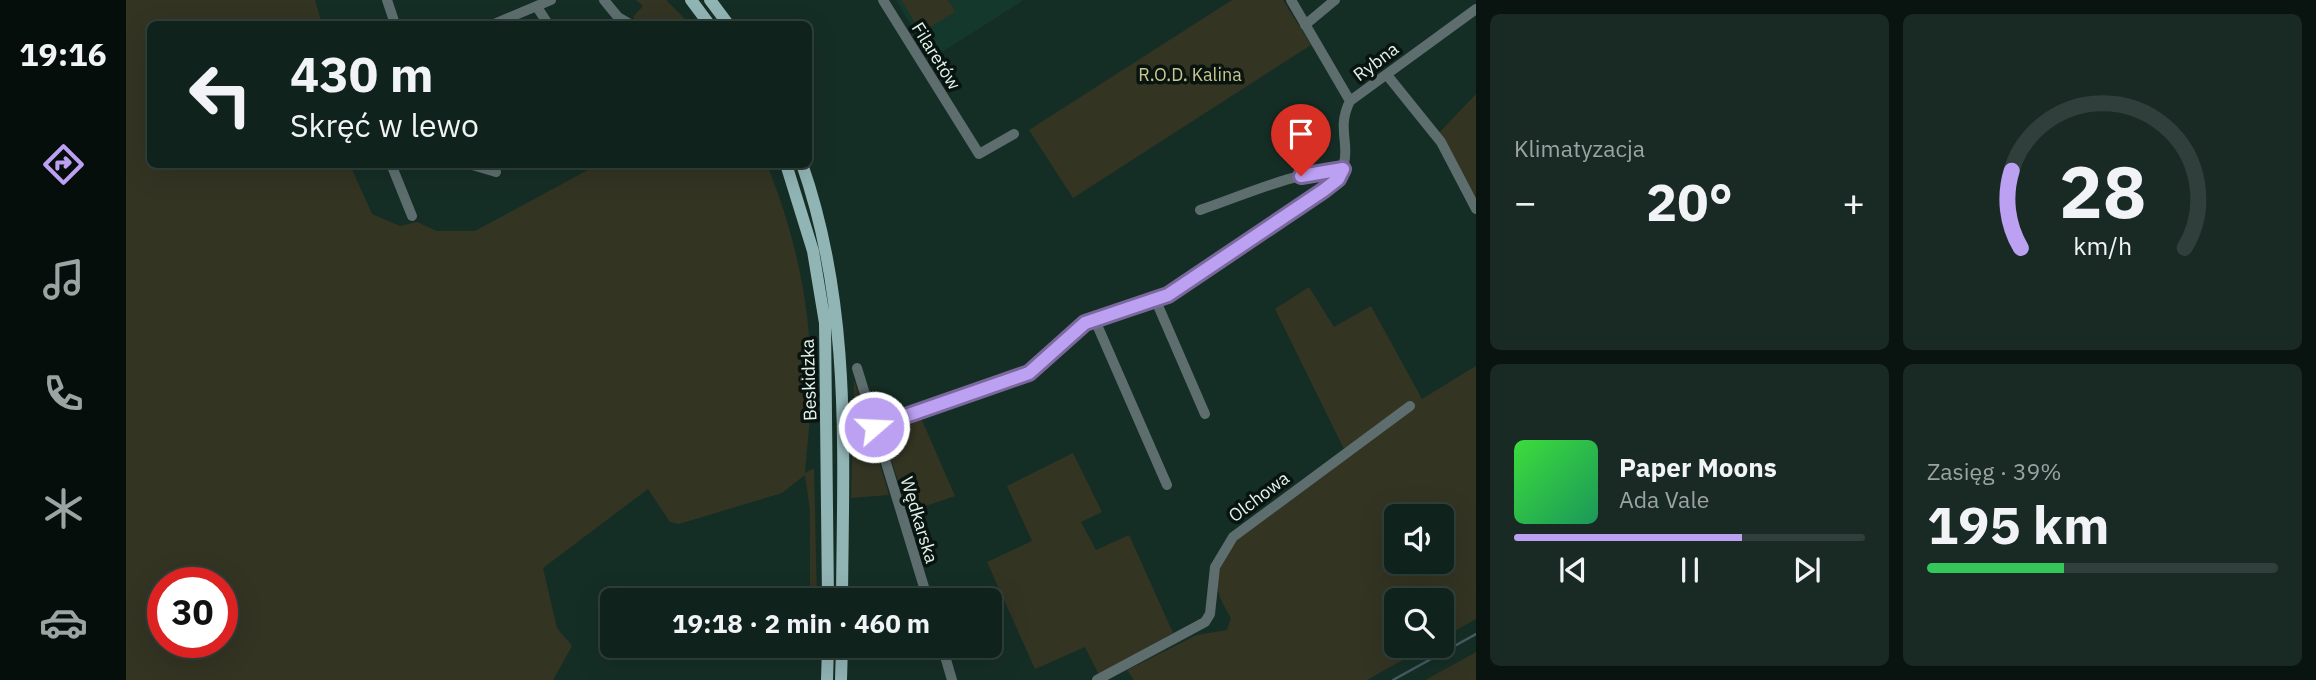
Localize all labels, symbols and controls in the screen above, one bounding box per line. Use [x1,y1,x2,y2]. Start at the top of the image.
street label: Filaretów [907,18,966,94]
text: 19:16 [19,33,107,75]
street label: Rybna [1349,37,1403,86]
text: 430 m [290,42,434,105]
icon: left [175,49,266,140]
park label: R.O.D. Kalina [1138,63,1242,86]
text: Skręć w lewo [290,104,479,146]
pin [1271,104,1331,176]
icon: arrive [1282,115,1320,153]
text: Klimatyzacja [1514,133,1645,163]
icon: directions [39,140,88,189]
text: 28 [2059,143,2146,238]
text: 20° [1646,168,1733,235]
text: − [1514,177,1537,226]
text: + [1842,177,1865,226]
text: km/h [2073,229,2132,262]
icon: music [39,255,88,304]
street label: Beskidzka [796,338,821,421]
icon: phone [39,369,88,418]
position arrow [837,390,911,464]
text: Paper Moons [1619,450,1777,484]
text: Zasięg · 39% [1927,456,2062,486]
street label: Olchowa [1224,466,1294,527]
street label: Wędkarska [895,474,944,566]
icon: climate [39,484,88,533]
text: Ada Vale [1619,484,1709,514]
text: 195 km [1927,491,2109,558]
map controls [1384,504,1454,658]
button: sound [1384,504,1454,574]
icon: previous [1554,551,1592,589]
icon: pause [1671,551,1709,589]
icon: next [1788,551,1826,589]
speed limit sign: 30 [147,567,238,658]
button: search [1384,588,1454,658]
icon: car [39,598,88,647]
text: 19:18 · 2 min · 460 m [672,606,930,640]

